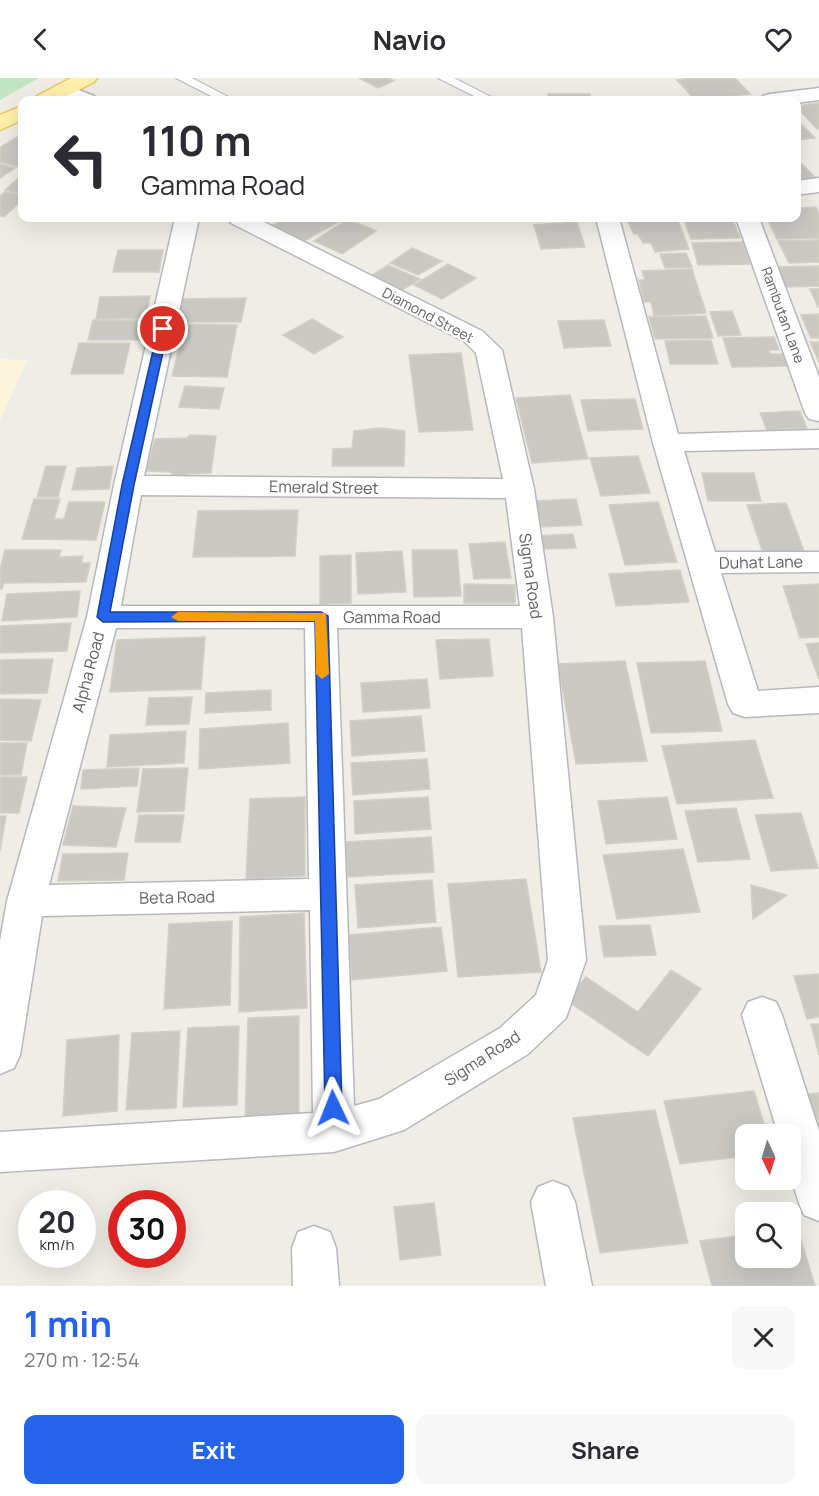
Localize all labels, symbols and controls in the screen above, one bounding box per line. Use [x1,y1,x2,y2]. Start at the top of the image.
text: Navio [373,21,446,58]
icon: back [24,23,57,56]
icon: heart [762,23,795,56]
text: 110 m [141,111,252,169]
icon: left [42,120,120,198]
text: Gamma Road [141,166,305,203]
street label: Rambutan Lane [757,264,810,366]
street label: Diamond Street [379,282,478,347]
pin [137,303,188,354]
icon: arrive [146,312,179,345]
street label: Emerald Street [269,475,379,499]
street label: Sigma Road [514,532,548,620]
street label: Duhat Lane [719,550,803,574]
street label: Gamma Road [343,606,441,628]
street label: Alpha Road [67,629,109,715]
street label: Beta Road [139,885,215,909]
street label: Sigma Road [440,1025,524,1091]
position arrow [301,1076,365,1140]
north arrow [735,1124,801,1190]
map controls [735,1124,801,1268]
speed limit sign: 30 [108,1190,186,1268]
text: 20 [38,1201,76,1242]
button: search [735,1202,801,1268]
text: km/h [40,1234,74,1255]
text: 1 min [24,1299,112,1348]
button: close [732,1306,795,1369]
text: 270 m · 12:54 [24,1346,140,1373]
button: Exit [24,1415,404,1484]
button: Share [416,1415,795,1484]

